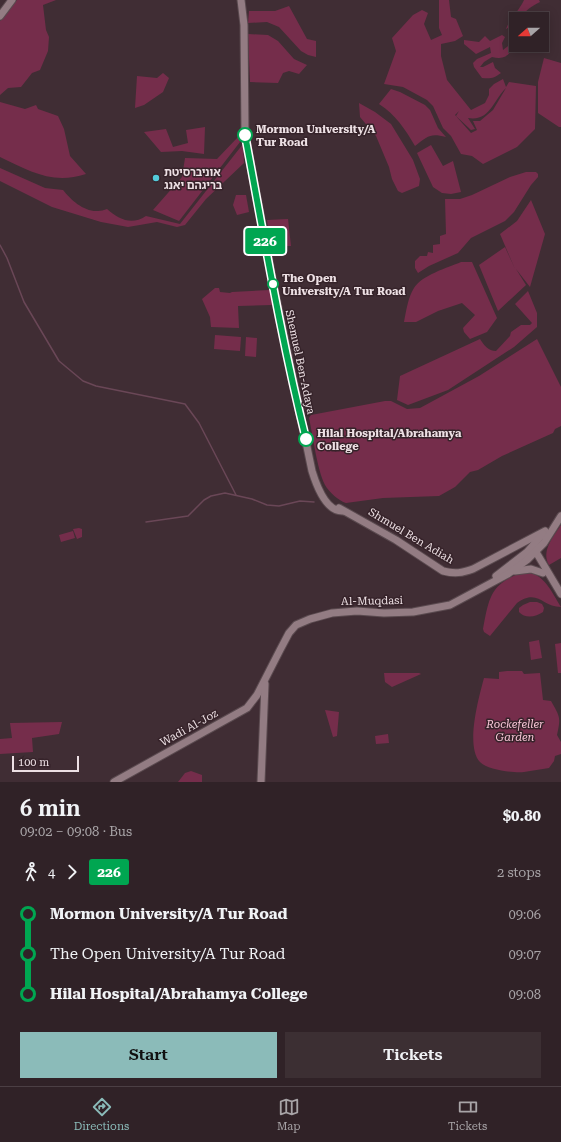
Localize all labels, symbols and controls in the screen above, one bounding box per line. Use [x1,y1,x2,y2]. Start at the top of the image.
north arrow [509,12,549,52]
map controls [509,12,549,52]
place label: Mormon University/A Tur Road [256,123,376,149]
marker: Mormon University/A Tur Road [237,127,253,143]
place label: אוניברסיטת בריגהם יאנג [164,166,223,192]
marker: אוניברסיטת בריגהם יאנג [151,173,161,183]
line badge: 226 [242,228,288,254]
text: 226 [253,233,277,249]
place label: The Open University/A Tur Road [282,272,406,298]
marker: The Open University/A Tur Road [267,278,279,290]
street label: Shemuel Ben-Adaya [283,309,317,415]
place label: Hilal Hospital/Abrahamya College [317,427,462,453]
marker: Hilal Hospital/Abrahamya College [298,431,314,447]
street label: Shmuel Ben Adiah [366,505,456,567]
street label: Al-Muqdasi [341,594,404,608]
street label: Wadi Al-Joz [158,707,220,749]
park label: Rockefeller Garden [485,718,544,744]
scale bar [12,754,79,773]
text: 100 m [18,756,49,769]
text: 6 min [20,796,81,821]
text: $0.80 [503,807,541,825]
text: 09:02 – 09:08 · Bus [20,824,132,839]
icon: walk [20,861,42,883]
icon: forward [61,861,83,883]
text: 226 [97,864,121,880]
text: 4 [48,865,55,880]
text: 2 stops [497,865,541,880]
text: Mormon University/A Tur Road [50,905,288,923]
text: 09:06 [509,907,541,922]
text: The Open University/A Tur Road [50,945,285,963]
text: 09:07 [509,947,541,962]
text: Hilal Hospital/Abrahamya College [50,985,308,1003]
text: 09:08 [509,987,541,1002]
button: Start [20,1032,277,1078]
button: Tickets [285,1032,541,1078]
tab: Directions [74,1096,129,1133]
tab: Map [277,1096,300,1133]
tab: Tickets [448,1096,487,1133]

